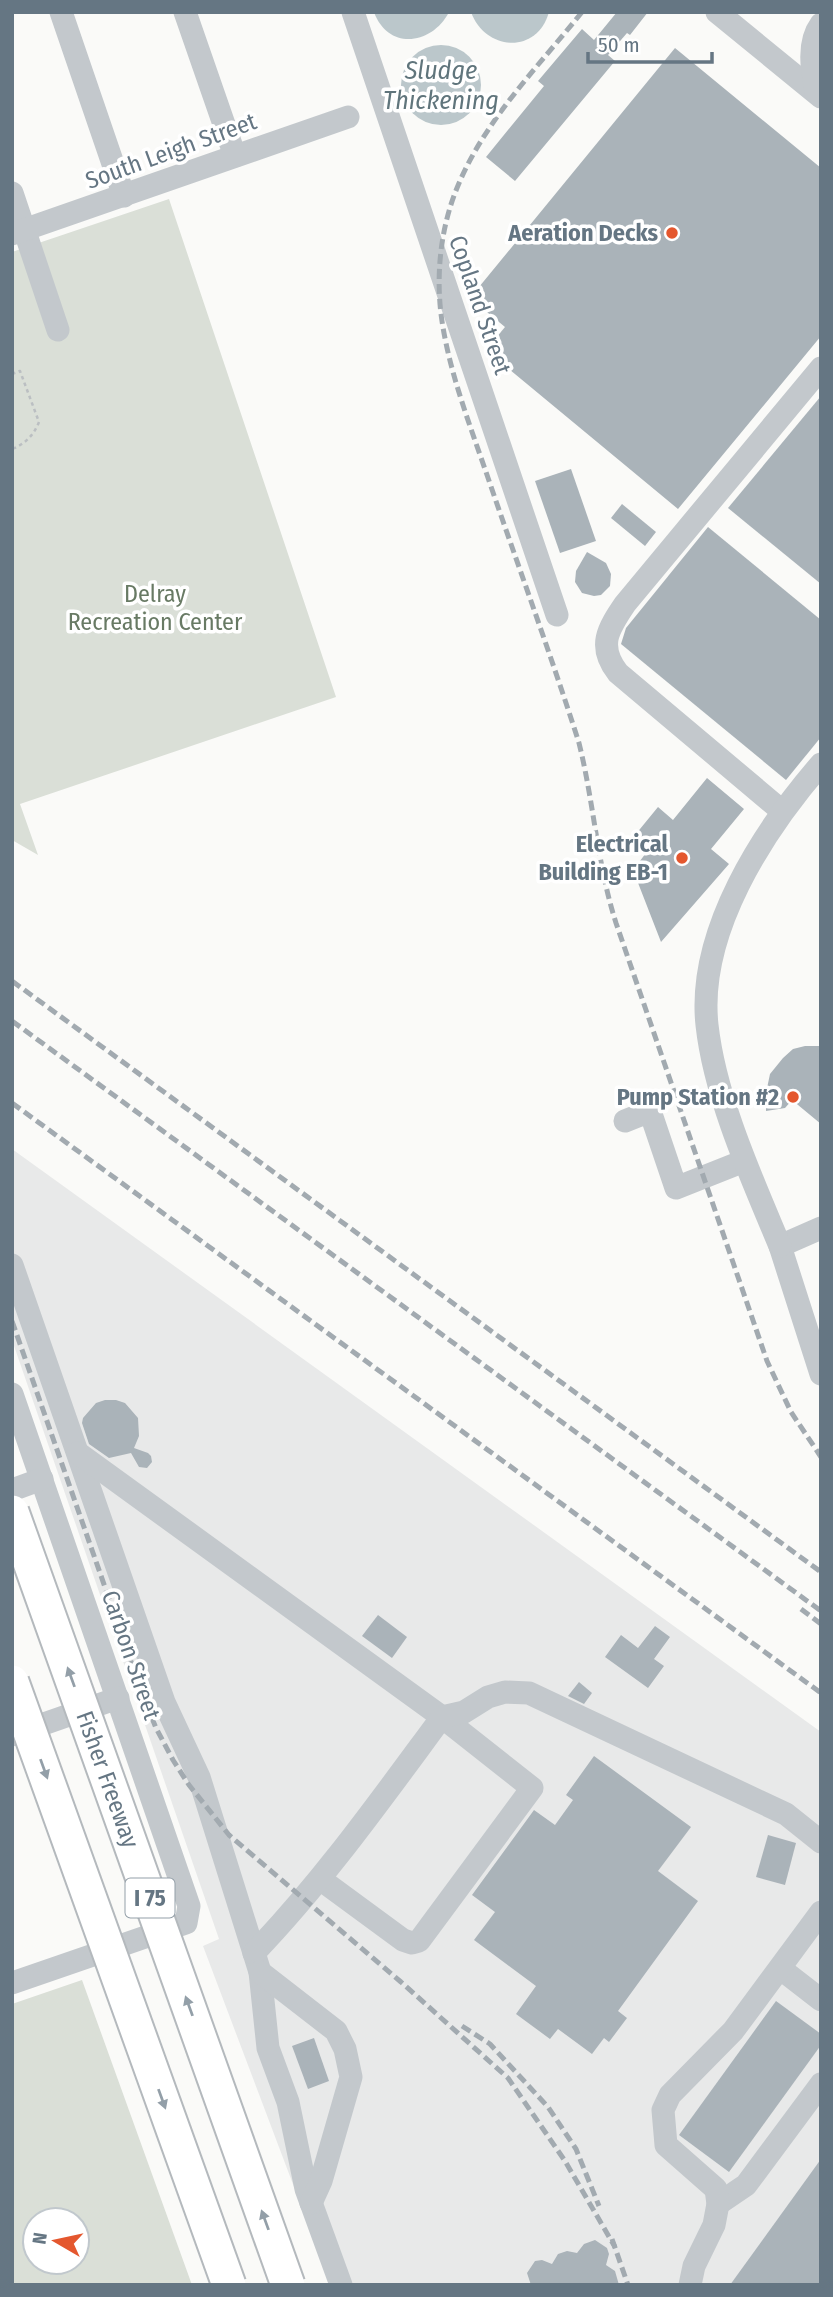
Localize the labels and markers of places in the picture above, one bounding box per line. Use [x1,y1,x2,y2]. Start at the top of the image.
place label: Aeration Decks [507,219,658,247]
marker: Aeration Decks [664,225,680,241]
place label: Electrical Building EB-1 [538,830,668,886]
marker: Electrical Building EB-1 [674,850,690,866]
place label: Pump Station #2 [617,1083,779,1111]
marker: Pump Station #2 [785,1089,801,1105]

